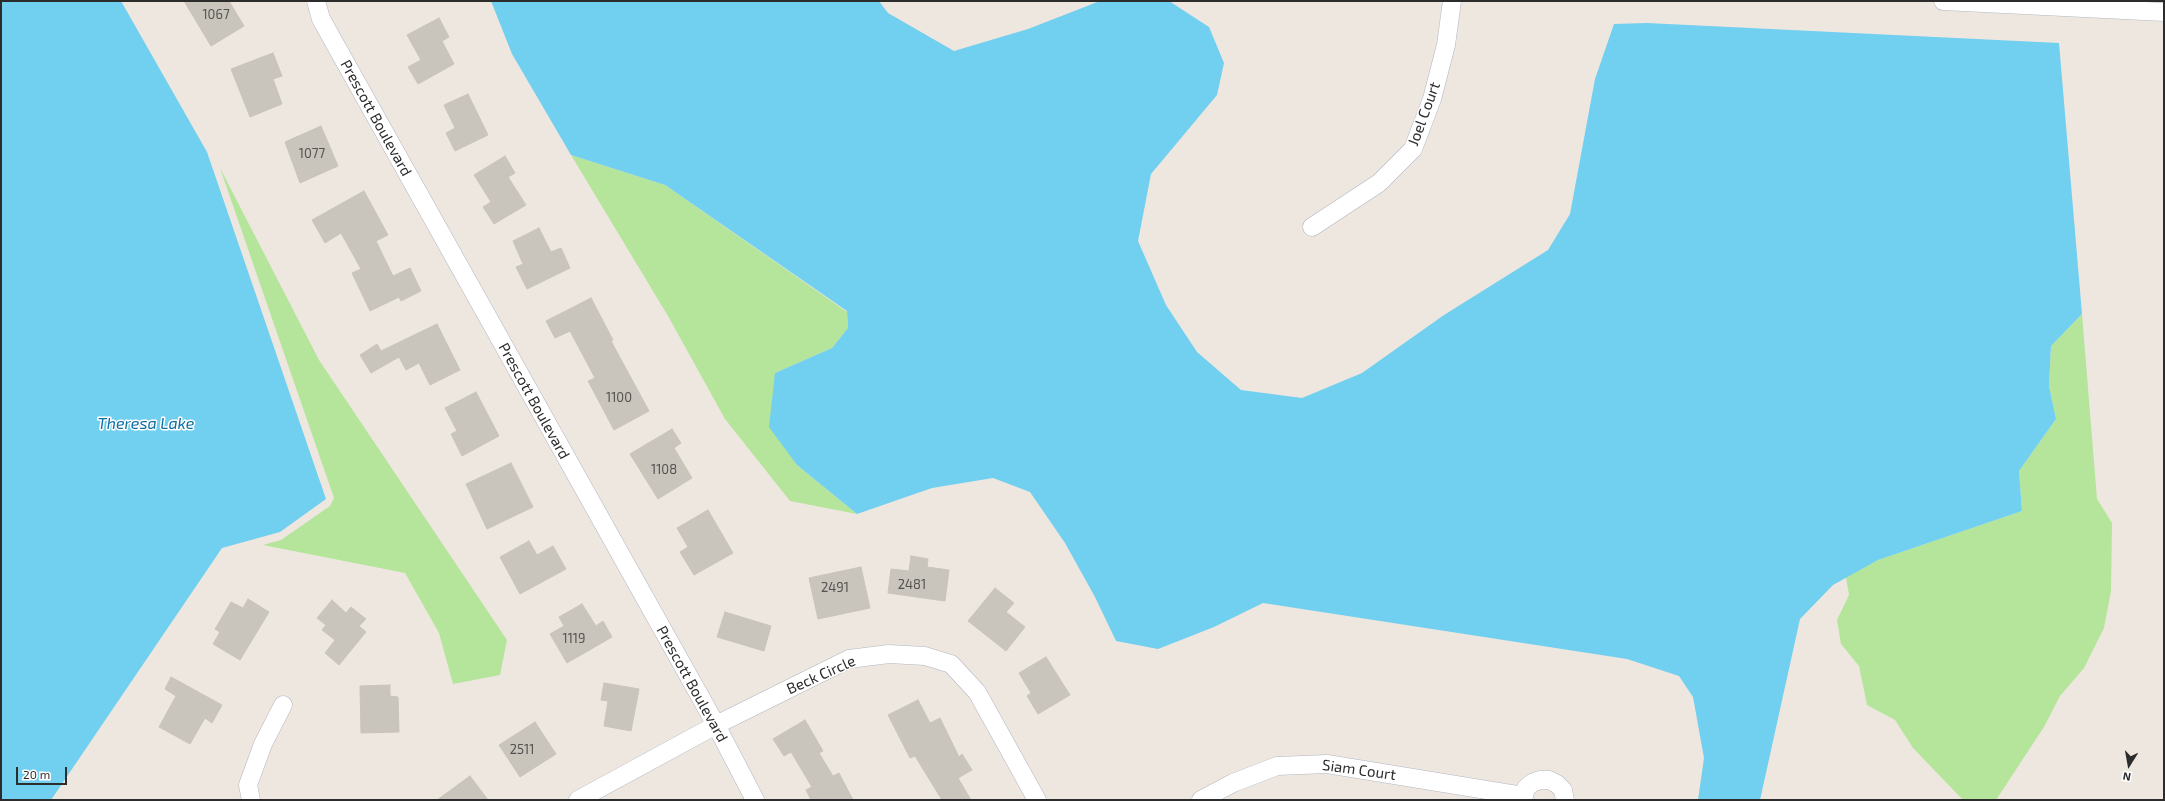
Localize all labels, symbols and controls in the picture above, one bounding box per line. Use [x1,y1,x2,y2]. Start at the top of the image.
house number: 1067 [202,7,230,23]
street label: Prescott Boulevard [337,57,415,179]
street label: Joel Court [1404,80,1444,148]
house number: 1077 [299,146,325,162]
street label: Prescott Boulevard [495,340,573,462]
house number: 1100 [606,390,632,406]
water label: Theresa Lake [98,414,194,434]
house number: 1108 [651,462,677,478]
house number: 2481 [898,577,926,593]
house number: 2491 [821,580,849,596]
street label: Prescott Boulevard [653,623,731,745]
house number: 1119 [563,631,585,647]
street label: Beck Circle [784,652,858,698]
house number: 2511 [510,742,534,758]
north arrow [2109,745,2149,785]
street label: Siam Court [1321,756,1397,784]
scale bar [18,759,69,785]
text: 20 m [23,767,50,781]
text: N [2121,770,2132,784]

